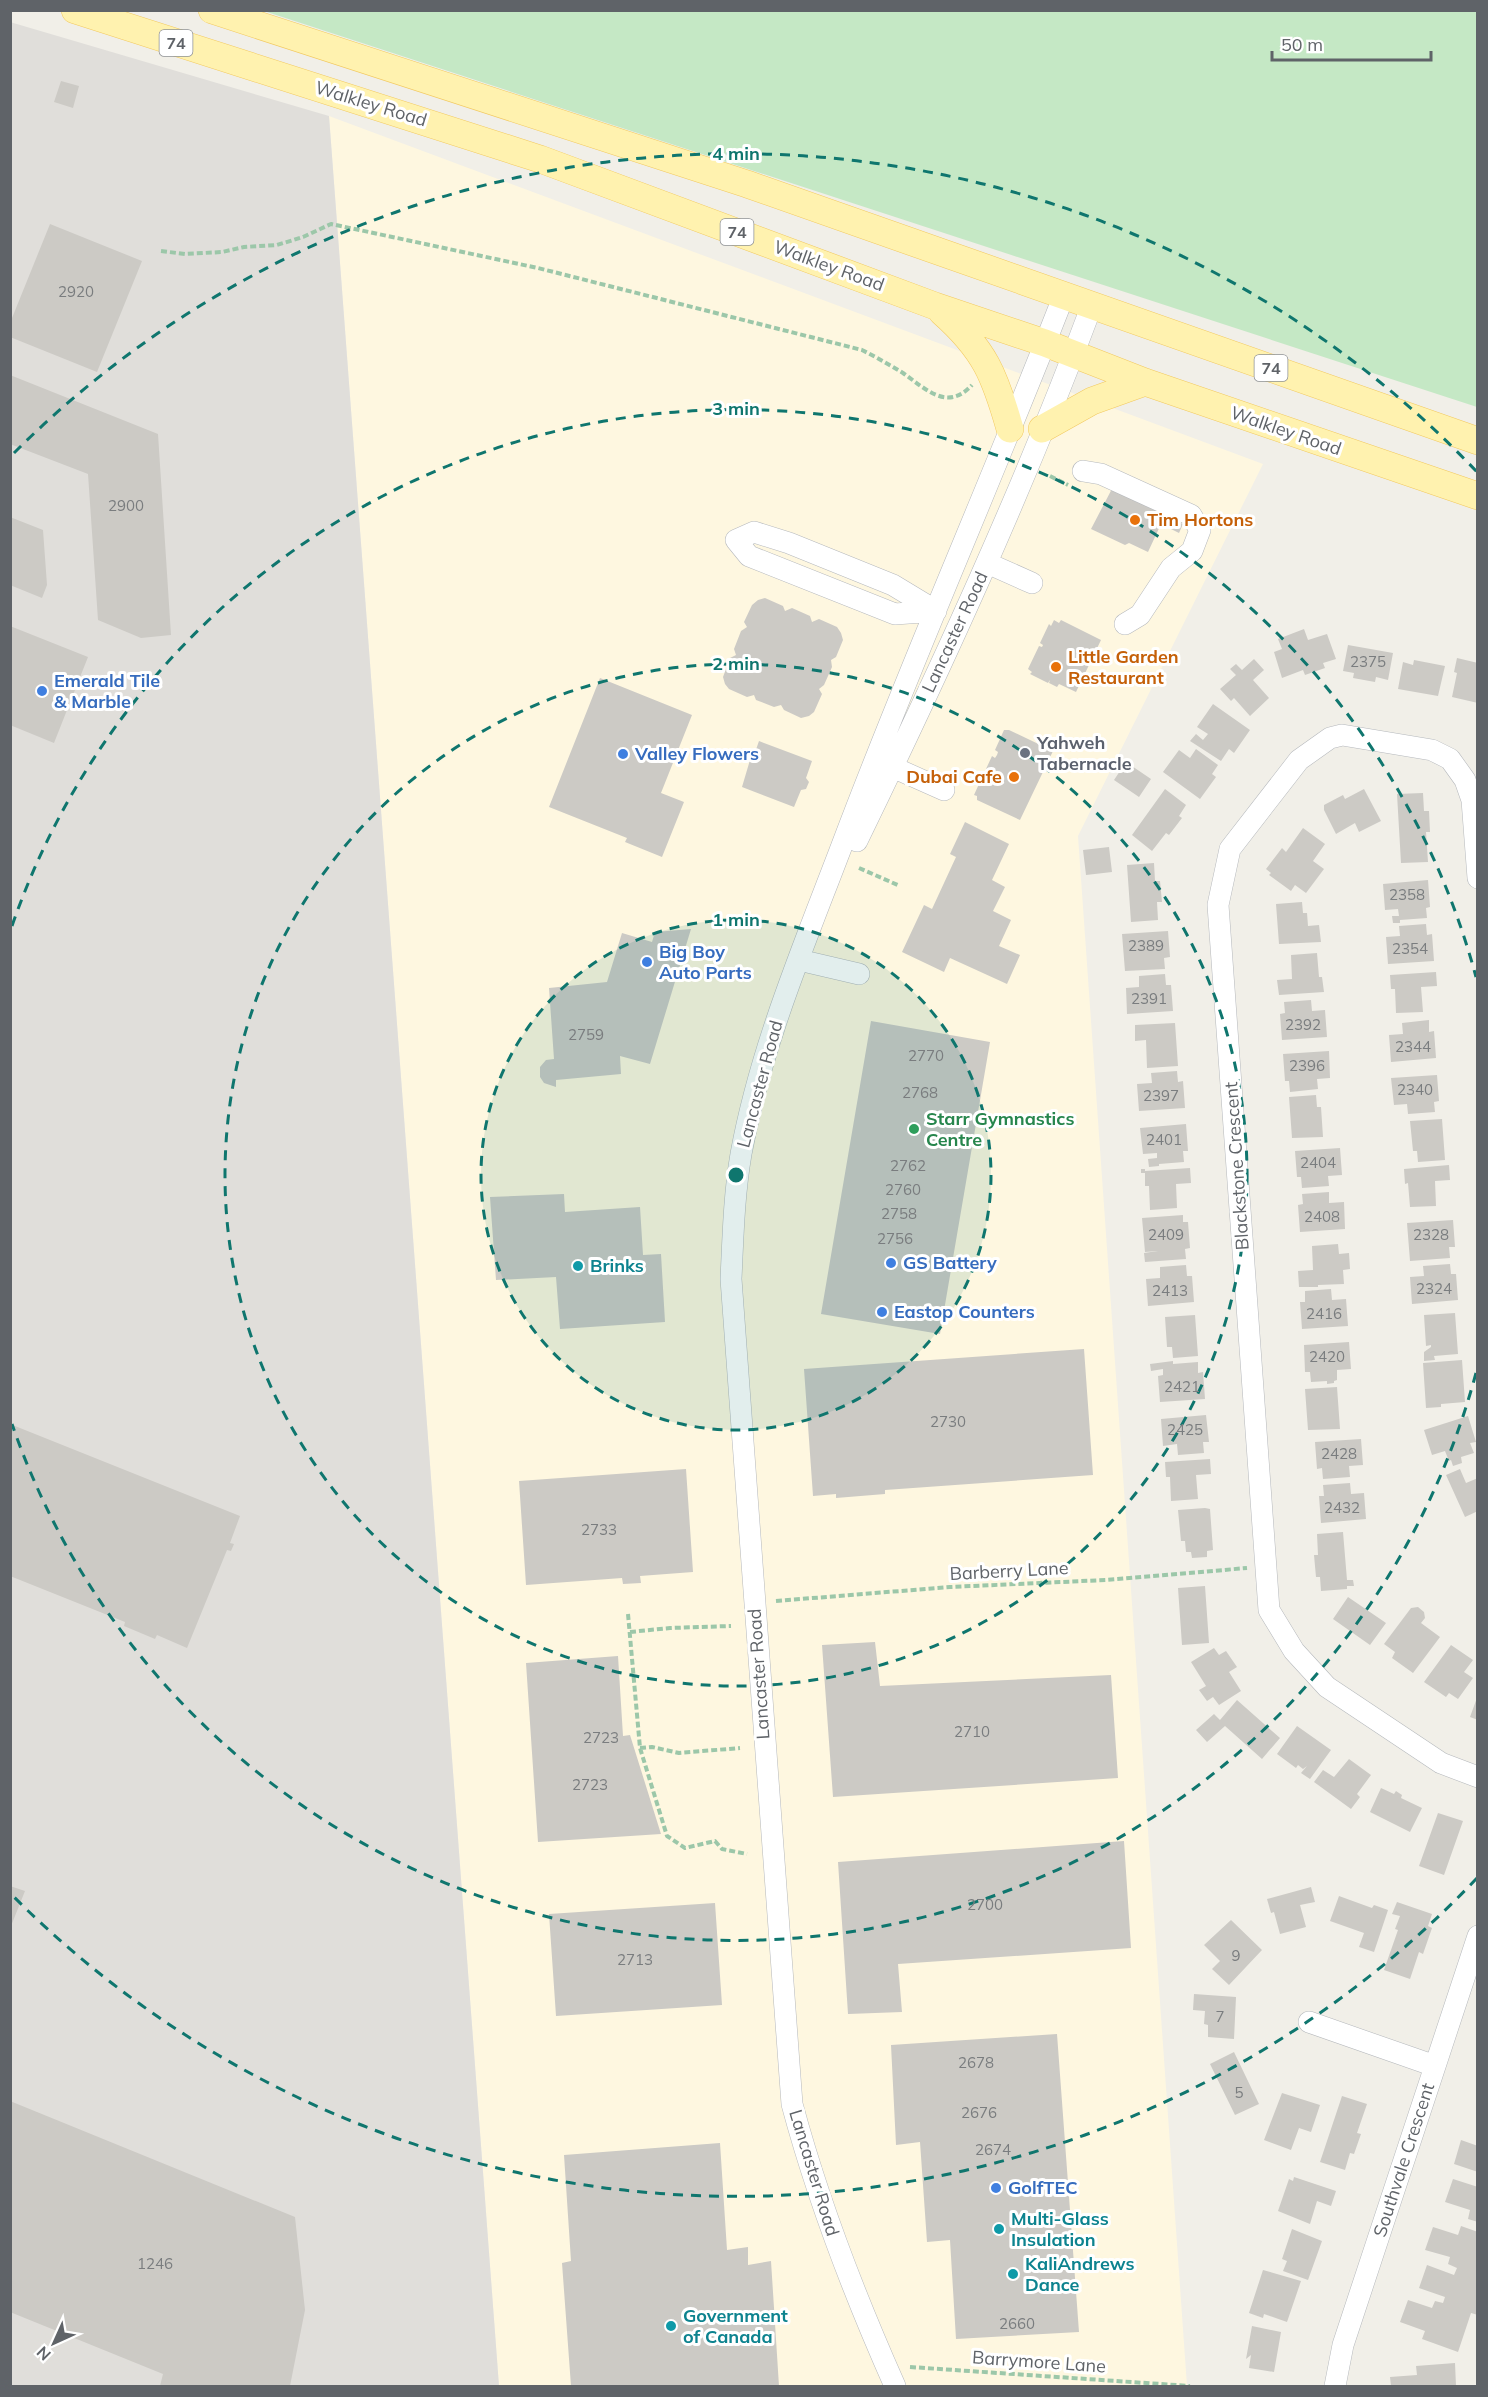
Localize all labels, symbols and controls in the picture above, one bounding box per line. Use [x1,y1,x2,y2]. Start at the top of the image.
scale bar [1272,24,1431,62]
road number: 74 [160,30,192,56]
text: 50 m [1281,33,1323,56]
street label: Walkley Road [312,76,430,131]
text: 4 min [712,142,760,165]
road number: 74 [720,219,754,245]
street label: Walkley Road [771,235,887,296]
house number: 2920 [58,282,94,301]
road number: 74 [1254,355,1288,381]
text: 3 min [712,397,760,420]
street label: Walkley Road [1228,401,1345,460]
house number: 2900 [108,496,144,515]
place label: Tim Hortons [1147,508,1253,531]
marker: Tim Hortons [1128,513,1142,527]
street label: Lancaster Road [916,568,993,696]
place label: Little Garden Restaurant [1068,645,1179,689]
text: 2 min [712,652,760,675]
house number: 2375 [1350,652,1386,671]
marker: Little Garden Restaurant [1049,660,1063,674]
place label: Emerald Tile & Marble [54,669,160,713]
marker: Emerald Tile & Marble [35,684,49,698]
place label: Yahweh Tabernacle [1036,731,1132,775]
place label: Valley Flowers [634,742,759,765]
marker: Yahweh Tabernacle [1018,746,1032,760]
marker: Valley Flowers [616,747,630,761]
place label: Dubai Cafe [906,765,1002,788]
marker: Dubai Cafe [1007,770,1021,784]
house number: 2358 [1389,885,1425,904]
text: 1 min [712,908,760,931]
house number: 2389 [1128,936,1164,955]
house number: 2354 [1392,939,1428,958]
place label: Big Boy Auto Parts [659,940,752,984]
marker: Big Boy Auto Parts [640,955,654,969]
house number: 2391 [1131,989,1167,1008]
house number: 2392 [1285,1015,1321,1034]
street label: Lancaster Road [731,1018,788,1150]
house number: 2759 [568,1025,604,1044]
house number: 2344 [1395,1037,1431,1056]
house number: 2770 [908,1046,944,1065]
house number: 2396 [1289,1056,1325,1075]
house number: 2340 [1397,1080,1433,1099]
street label: Blackstone Crescent [1219,1081,1254,1251]
house number: 2768 [902,1083,938,1102]
house number: 2397 [1143,1086,1179,1105]
place label: Starr Gymnastics Centre [926,1107,1074,1151]
marker: Starr Gymnastics Centre [907,1122,921,1136]
house number: 2401 [1146,1130,1182,1149]
house number: 2404 [1300,1153,1336,1172]
house number: 2762 [890,1156,926,1175]
centre of rings [726,1165,746,1185]
house number: 2760 [885,1180,921,1199]
house number: 2758 [881,1204,917,1223]
house number: 2408 [1304,1207,1340,1226]
house number: 2409 [1148,1225,1184,1244]
house number: 2328 [1413,1225,1449,1244]
house number: 2756 [877,1229,913,1248]
place label: GS Battery [903,1251,997,1274]
place label: Brinks [590,1254,644,1277]
marker: GS Battery [884,1256,898,1270]
marker: Brinks [571,1259,585,1273]
house number: 2324 [1416,1279,1452,1298]
house number: 2413 [1152,1281,1188,1300]
place label: Eastop Counters [894,1300,1035,1323]
house number: 2416 [1306,1304,1342,1323]
marker: Eastop Counters [875,1305,889,1319]
house number: 2420 [1309,1347,1345,1366]
house number: 2421 [1164,1377,1200,1396]
house number: 2730 [930,1412,966,1431]
house number: 2425 [1167,1420,1203,1439]
house number: 2428 [1321,1444,1357,1463]
house number: 2432 [1324,1498,1360,1517]
house number: 2733 [581,1520,617,1539]
street label: Barberry Lane [949,1556,1069,1585]
street label: Lancaster Road [742,1608,775,1740]
house number: 2710 [954,1722,990,1741]
house number: 2723 [583,1728,619,1747]
house number: 2723 [572,1775,608,1794]
house number: 2700 [967,1895,1003,1914]
house number: 9 [1231,1946,1241,1965]
house number: 2713 [617,1950,653,1969]
house number: 7 [1215,2007,1225,2026]
house number: 2678 [958,2053,994,2072]
street label: Southvale Crescent [1368,2080,1439,2240]
house number: 5 [1234,2083,1244,2102]
house number: 2676 [961,2103,997,2122]
street label: Lancaster Road [784,2107,845,2239]
house number: 2674 [975,2140,1011,2159]
place label: GolfTEC [1008,2176,1077,2199]
marker: GolfTEC [989,2181,1003,2195]
place label: Multi-Glass Insulation [1011,2207,1109,2251]
marker: Multi-Glass Insulation [992,2222,1006,2236]
place label: KaliAndrews Dance [1025,2252,1134,2296]
house number: 1246 [137,2254,173,2273]
marker: KaliAndrews Dance [1006,2267,1020,2281]
place label: Government of Canada [683,2304,788,2348]
north arrow [24,2313,84,2373]
house number: 2660 [999,2314,1035,2333]
marker: Government of Canada [664,2319,678,2333]
text: N [32,2342,55,2365]
street label: Barrymore Lane [971,2345,1107,2378]

